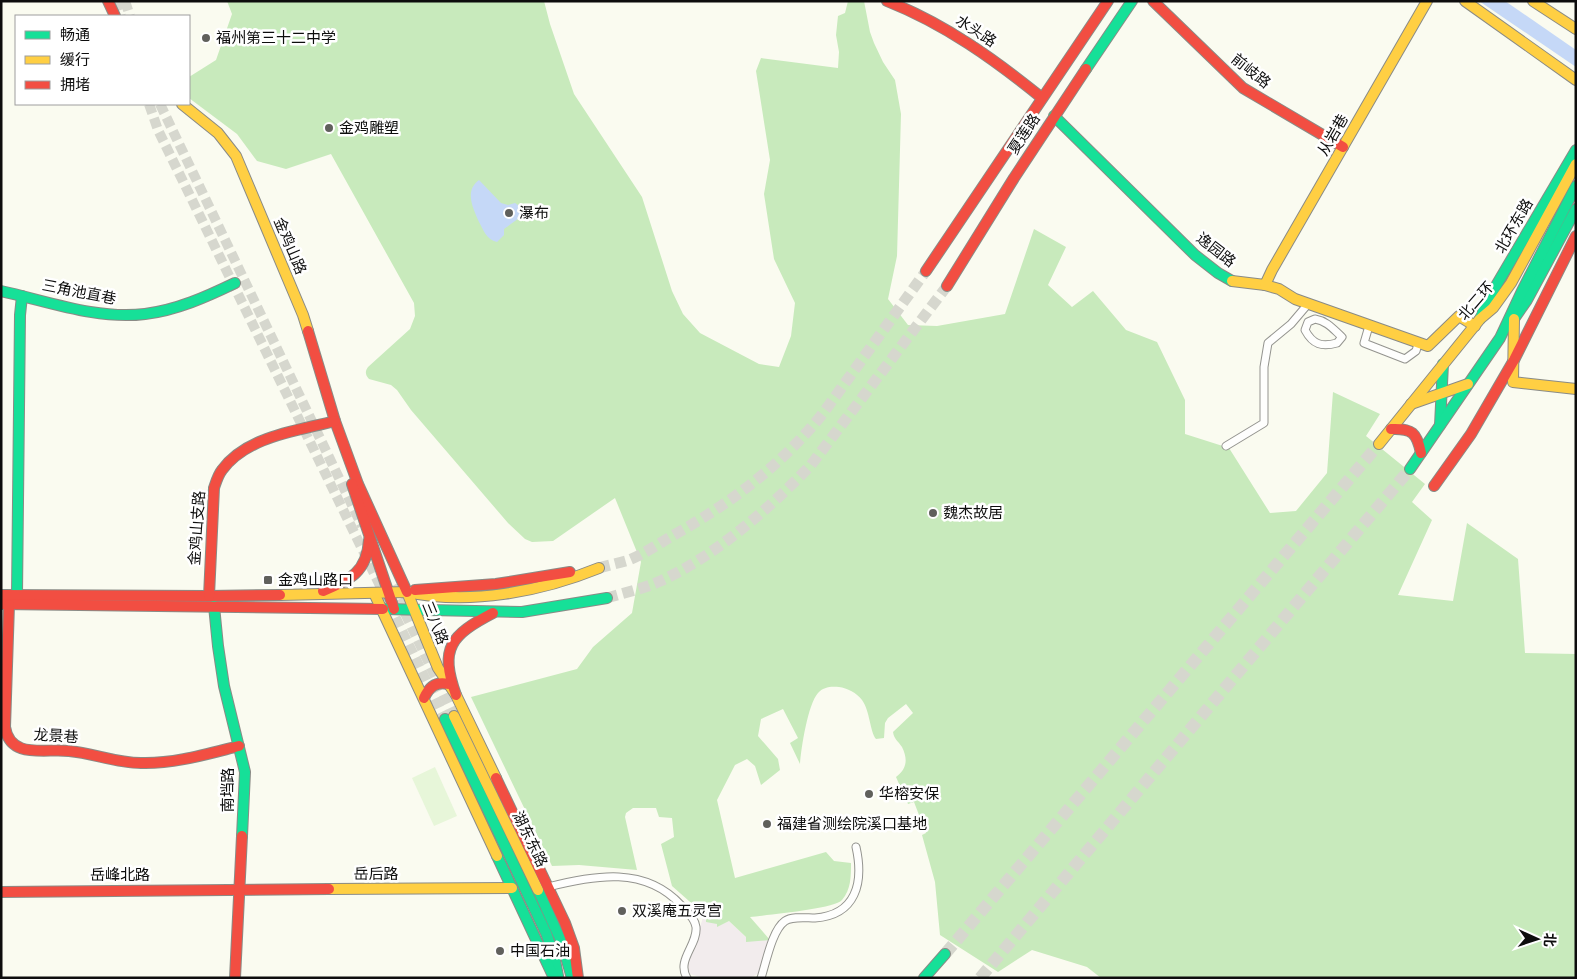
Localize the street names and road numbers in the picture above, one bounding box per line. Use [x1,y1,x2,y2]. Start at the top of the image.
street label: 水头路 [953,12,999,50]
street label: 前岐路 [1228,51,1274,91]
street label: 夏莲路 [1005,111,1043,157]
street label: 从岩巷 [1315,112,1351,158]
street label: 北环东路 [1491,196,1536,256]
street label: 金鸡山路 [271,215,309,277]
street label: 逸园路 [1193,230,1239,270]
street label: 三角池直巷 [41,276,118,307]
street label: 北二环 [1454,278,1497,323]
street label: 金鸡山支路 [186,490,208,566]
street label: 三八路 [419,599,451,647]
street label: 龙景巷 [33,726,79,745]
street label: 南垱路 [220,767,236,813]
street label: 湖东东路 [510,809,550,869]
street label: 岳峰北路 [90,866,150,883]
street label: 岳后路 [353,866,399,882]

